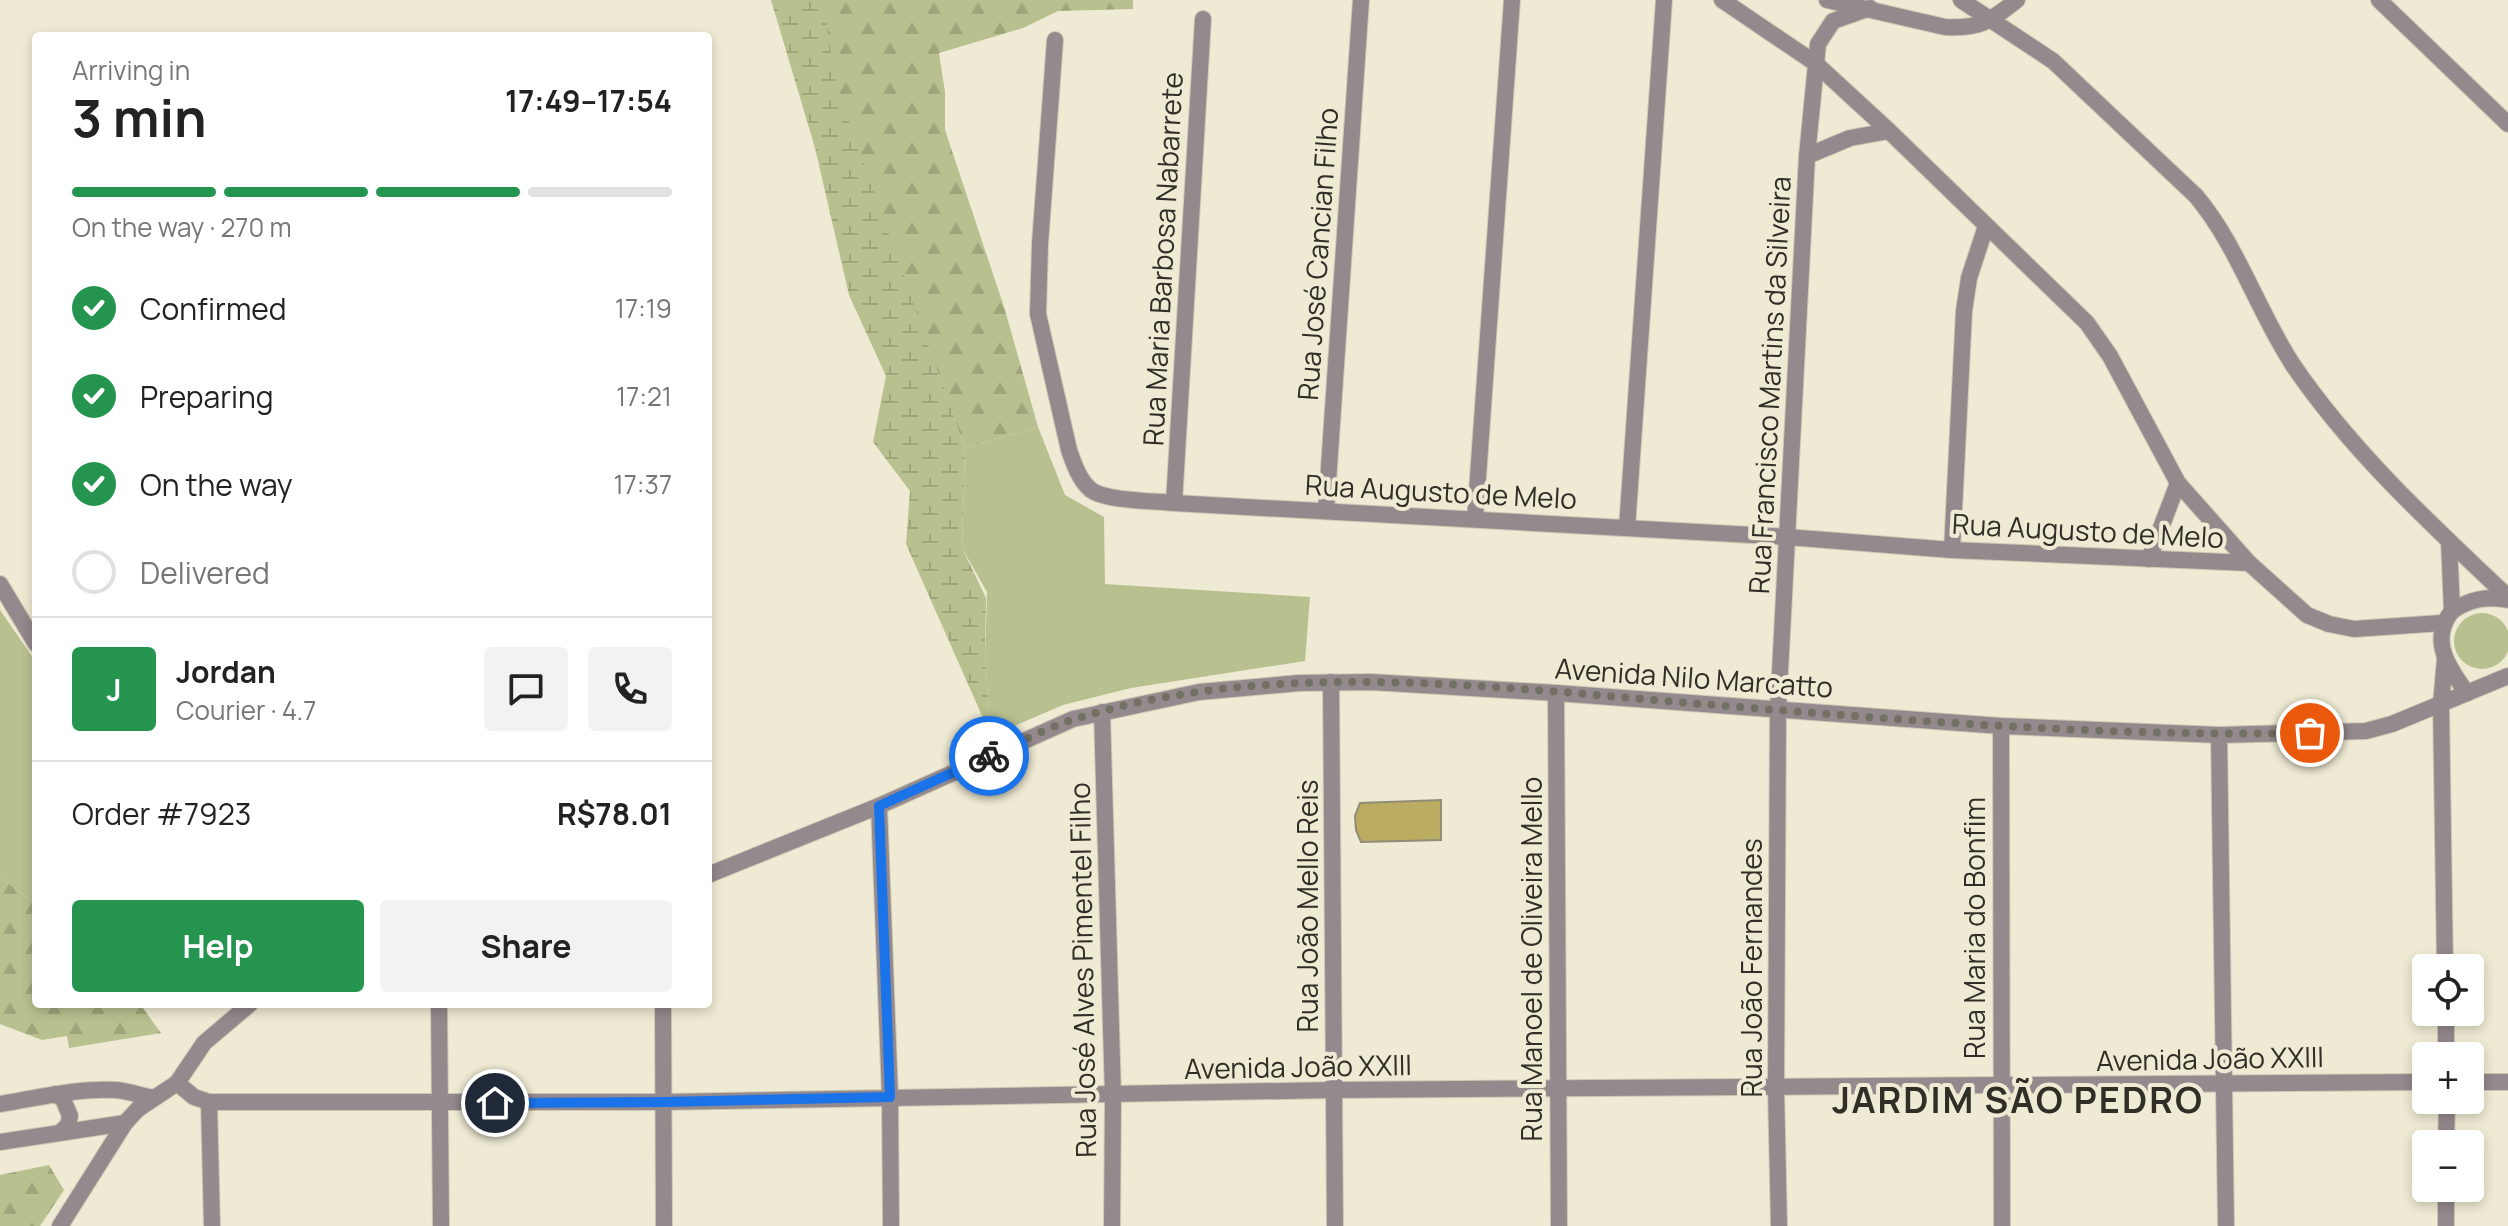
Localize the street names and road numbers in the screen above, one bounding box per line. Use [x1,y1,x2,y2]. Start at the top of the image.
street label: Rua Maria Barbosa Nabarrete [1133,71,1191,447]
street label: Rua José Cancian Filho [1288,106,1346,402]
street label: Rua Francisco Martins da Silveira [1739,175,1799,595]
street label: Rua Augusto de Melo [1304,465,1578,517]
street label: Rua Augusto de Melo [1951,504,2225,556]
street label: Avenida Nilo Marcatto [1554,648,1834,706]
street label: Rua Manoel de Oliveira Mello [1512,777,1550,1141]
street label: Rua João Mello Reis [1288,779,1326,1033]
street label: Rua José Alves Pimentel Filho [1060,782,1104,1158]
street label: Rua Maria do Bonfim [1955,797,1993,1059]
street label: Rua João Fernandes [1732,838,1770,1098]
street label: Avenida João XXIII [2096,1037,2324,1079]
street label: Avenida João XXIII [1184,1045,1412,1087]

